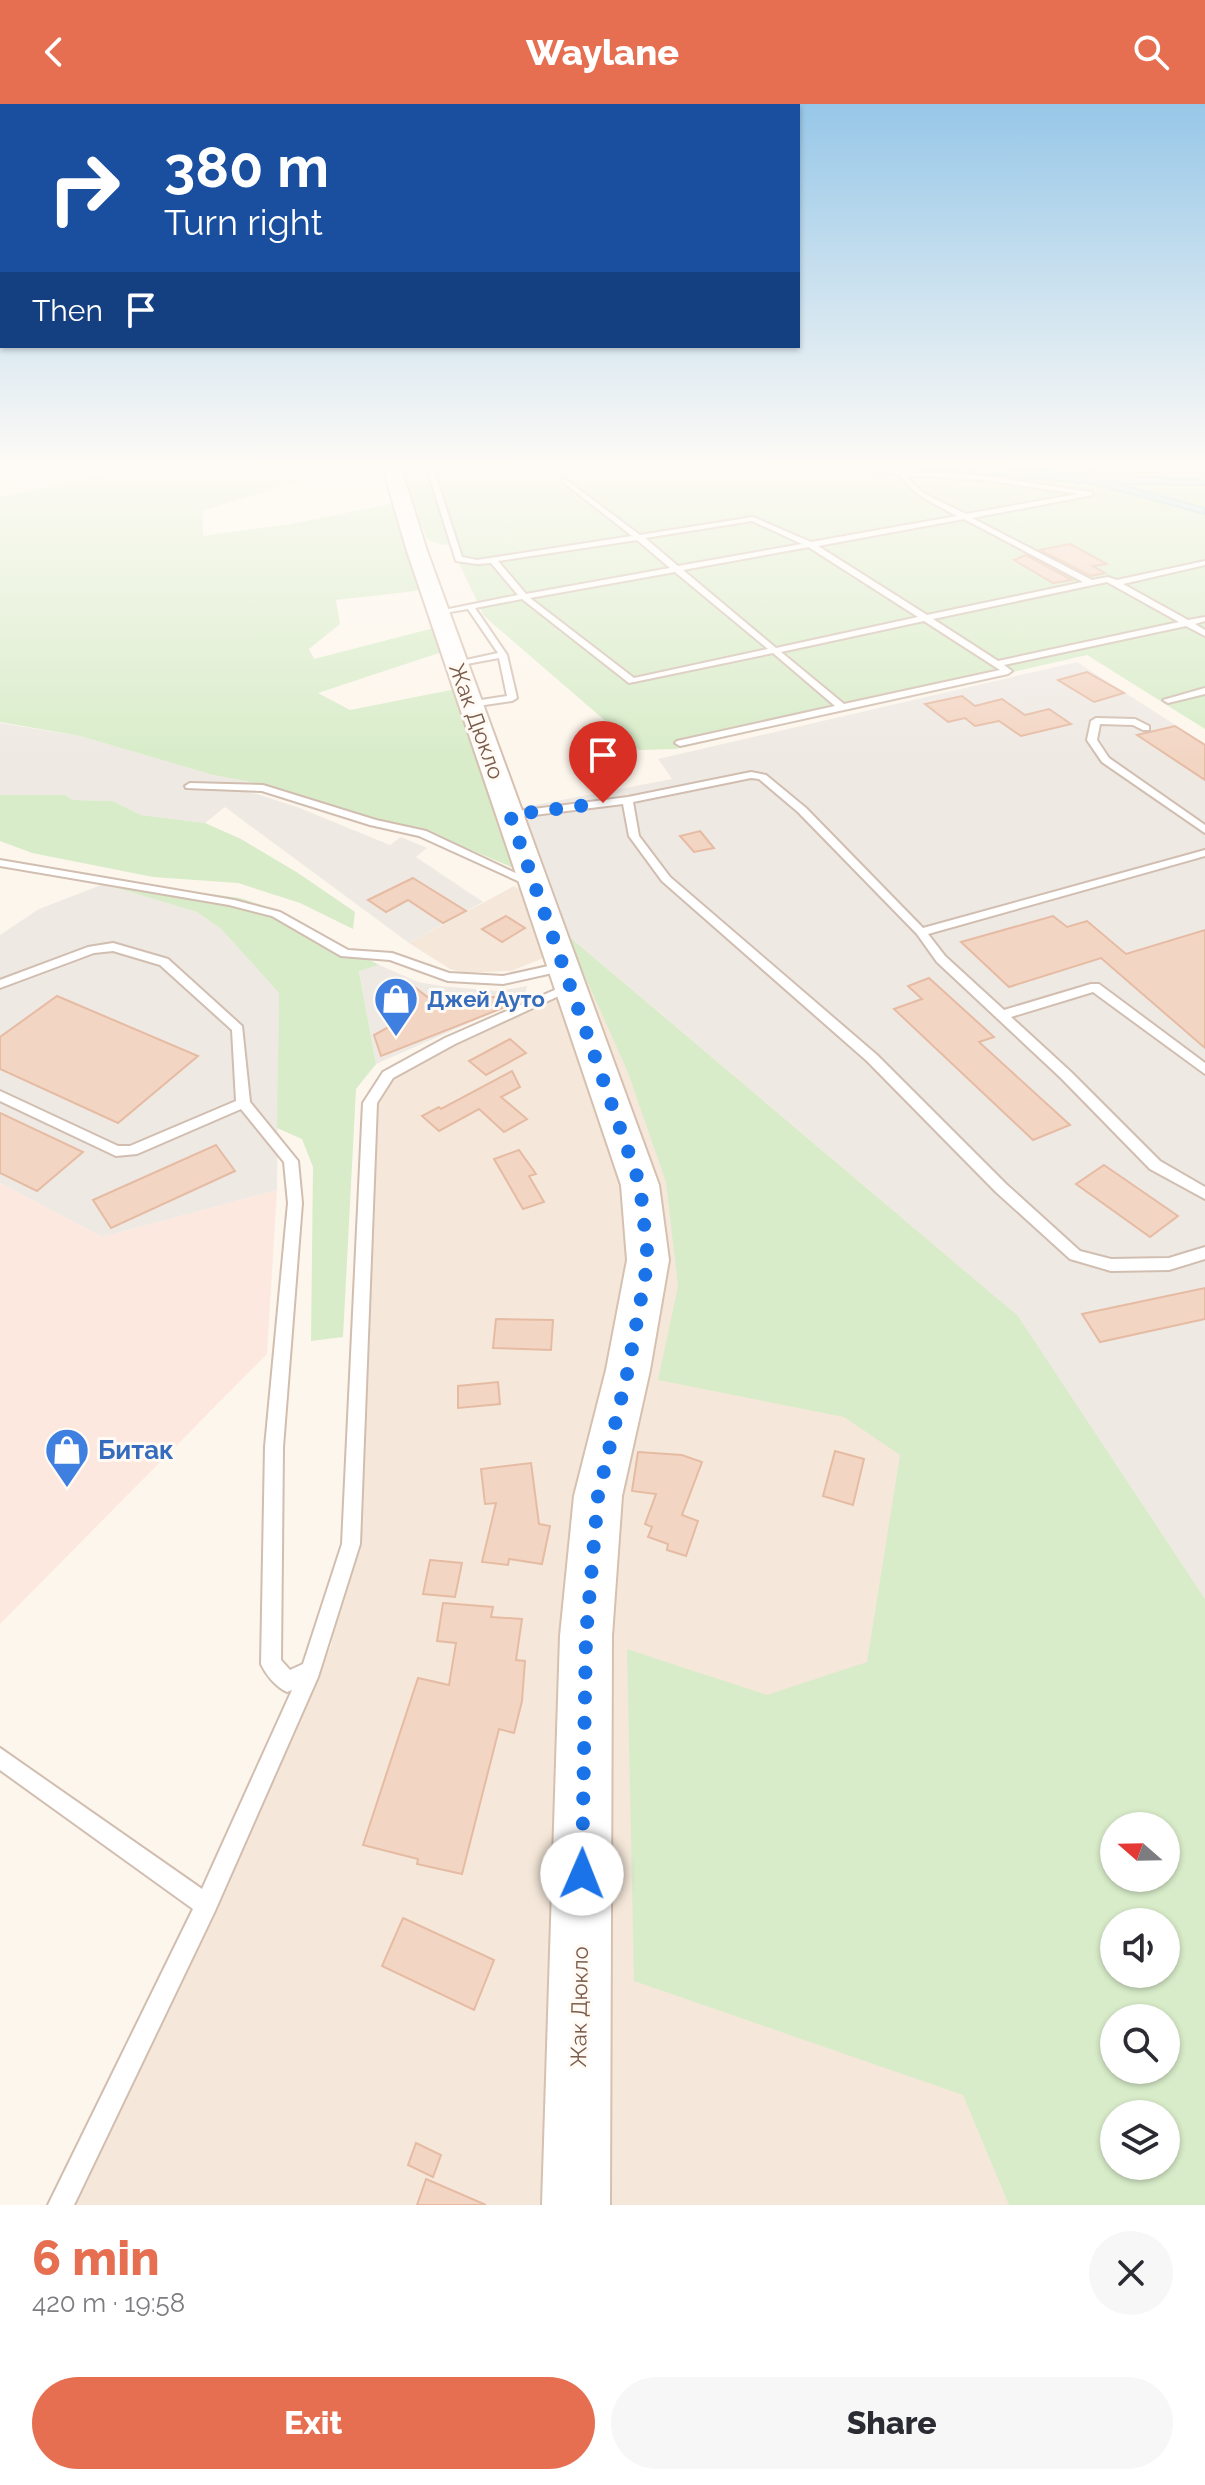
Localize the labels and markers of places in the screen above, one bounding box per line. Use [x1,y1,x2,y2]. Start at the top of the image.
pin [569,721,637,803]
shop icon: Джей Ауто [372,975,420,1038]
place label: Джей Ауто [427,986,545,1012]
shop icon: Битак [43,1426,91,1489]
place label: Битак [98,1435,174,1465]

